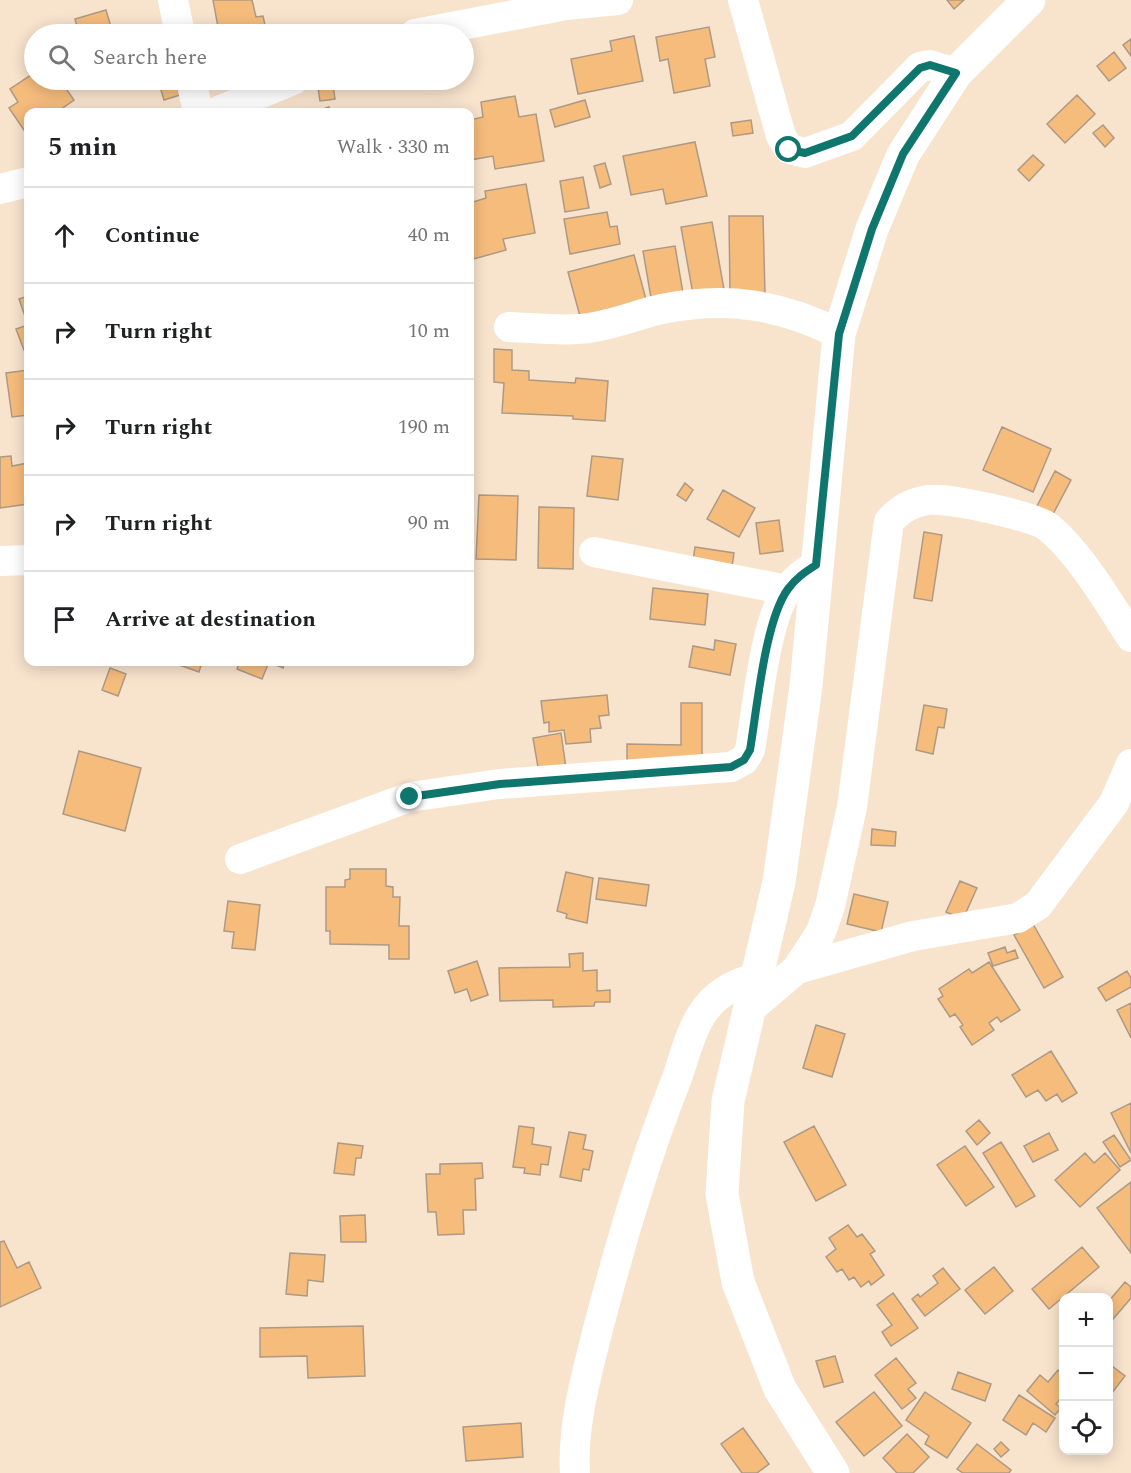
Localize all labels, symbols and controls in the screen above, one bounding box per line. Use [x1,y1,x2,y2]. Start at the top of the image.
search box [24,24,474,90]
icon: search [45,41,78,74]
text: Search here [93,41,207,74]
text: 5 min [48,127,117,167]
text: Walk · 330 m [337,132,450,162]
route start [775,136,801,162]
icon: ahead [48,219,81,252]
text: Continue [105,219,200,252]
text: 40 m [408,220,450,250]
icon: right [48,315,81,348]
text: Turn right [105,315,212,348]
text: 10 m [408,316,450,346]
icon: right [48,411,81,444]
text: Turn right [105,411,212,444]
text: 190 m [398,412,450,442]
icon: right [48,507,81,540]
text: Turn right [105,507,212,540]
text: 90 m [408,508,450,538]
icon: arrive [48,603,81,636]
text: Arrive at destination [105,603,316,636]
route end [396,783,422,809]
map controls [1059,1293,1113,1455]
button: + [1059,1293,1113,1347]
button: − [1059,1347,1113,1401]
button: locate [1059,1401,1113,1455]

